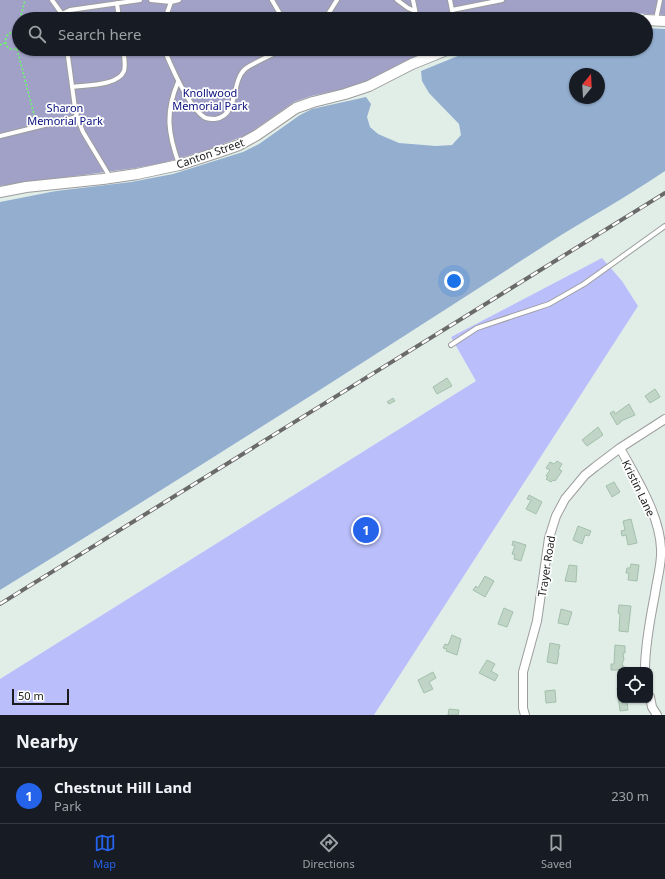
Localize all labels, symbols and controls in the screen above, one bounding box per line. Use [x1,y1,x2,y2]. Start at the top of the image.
search box [12,12,653,56]
icon: search [26,23,48,45]
text: Search here [58,24,141,44]
north arrow [569,68,605,104]
park label: Knollwood Memorial Park [172,85,248,113]
park label: Sharon Memorial Park [27,100,103,128]
street label: Canton Street [174,134,246,172]
your location [444,271,464,291]
street label: Kristin Lane [619,457,659,519]
pin: 1 [353,515,379,545]
street label: Trayer Road [534,534,558,598]
map controls [617,667,653,703]
button: locate [617,667,653,703]
scale bar [12,687,69,706]
text: 50 m [18,688,44,703]
text: Nearby [16,730,78,753]
text: Chestnut Hill Land [54,777,192,797]
text: 1 [25,787,33,805]
text: 230 m [611,787,649,805]
text: Park [54,797,81,815]
tab: Map [93,832,116,871]
tab: Directions [302,832,355,871]
tab: Saved [541,832,572,871]

